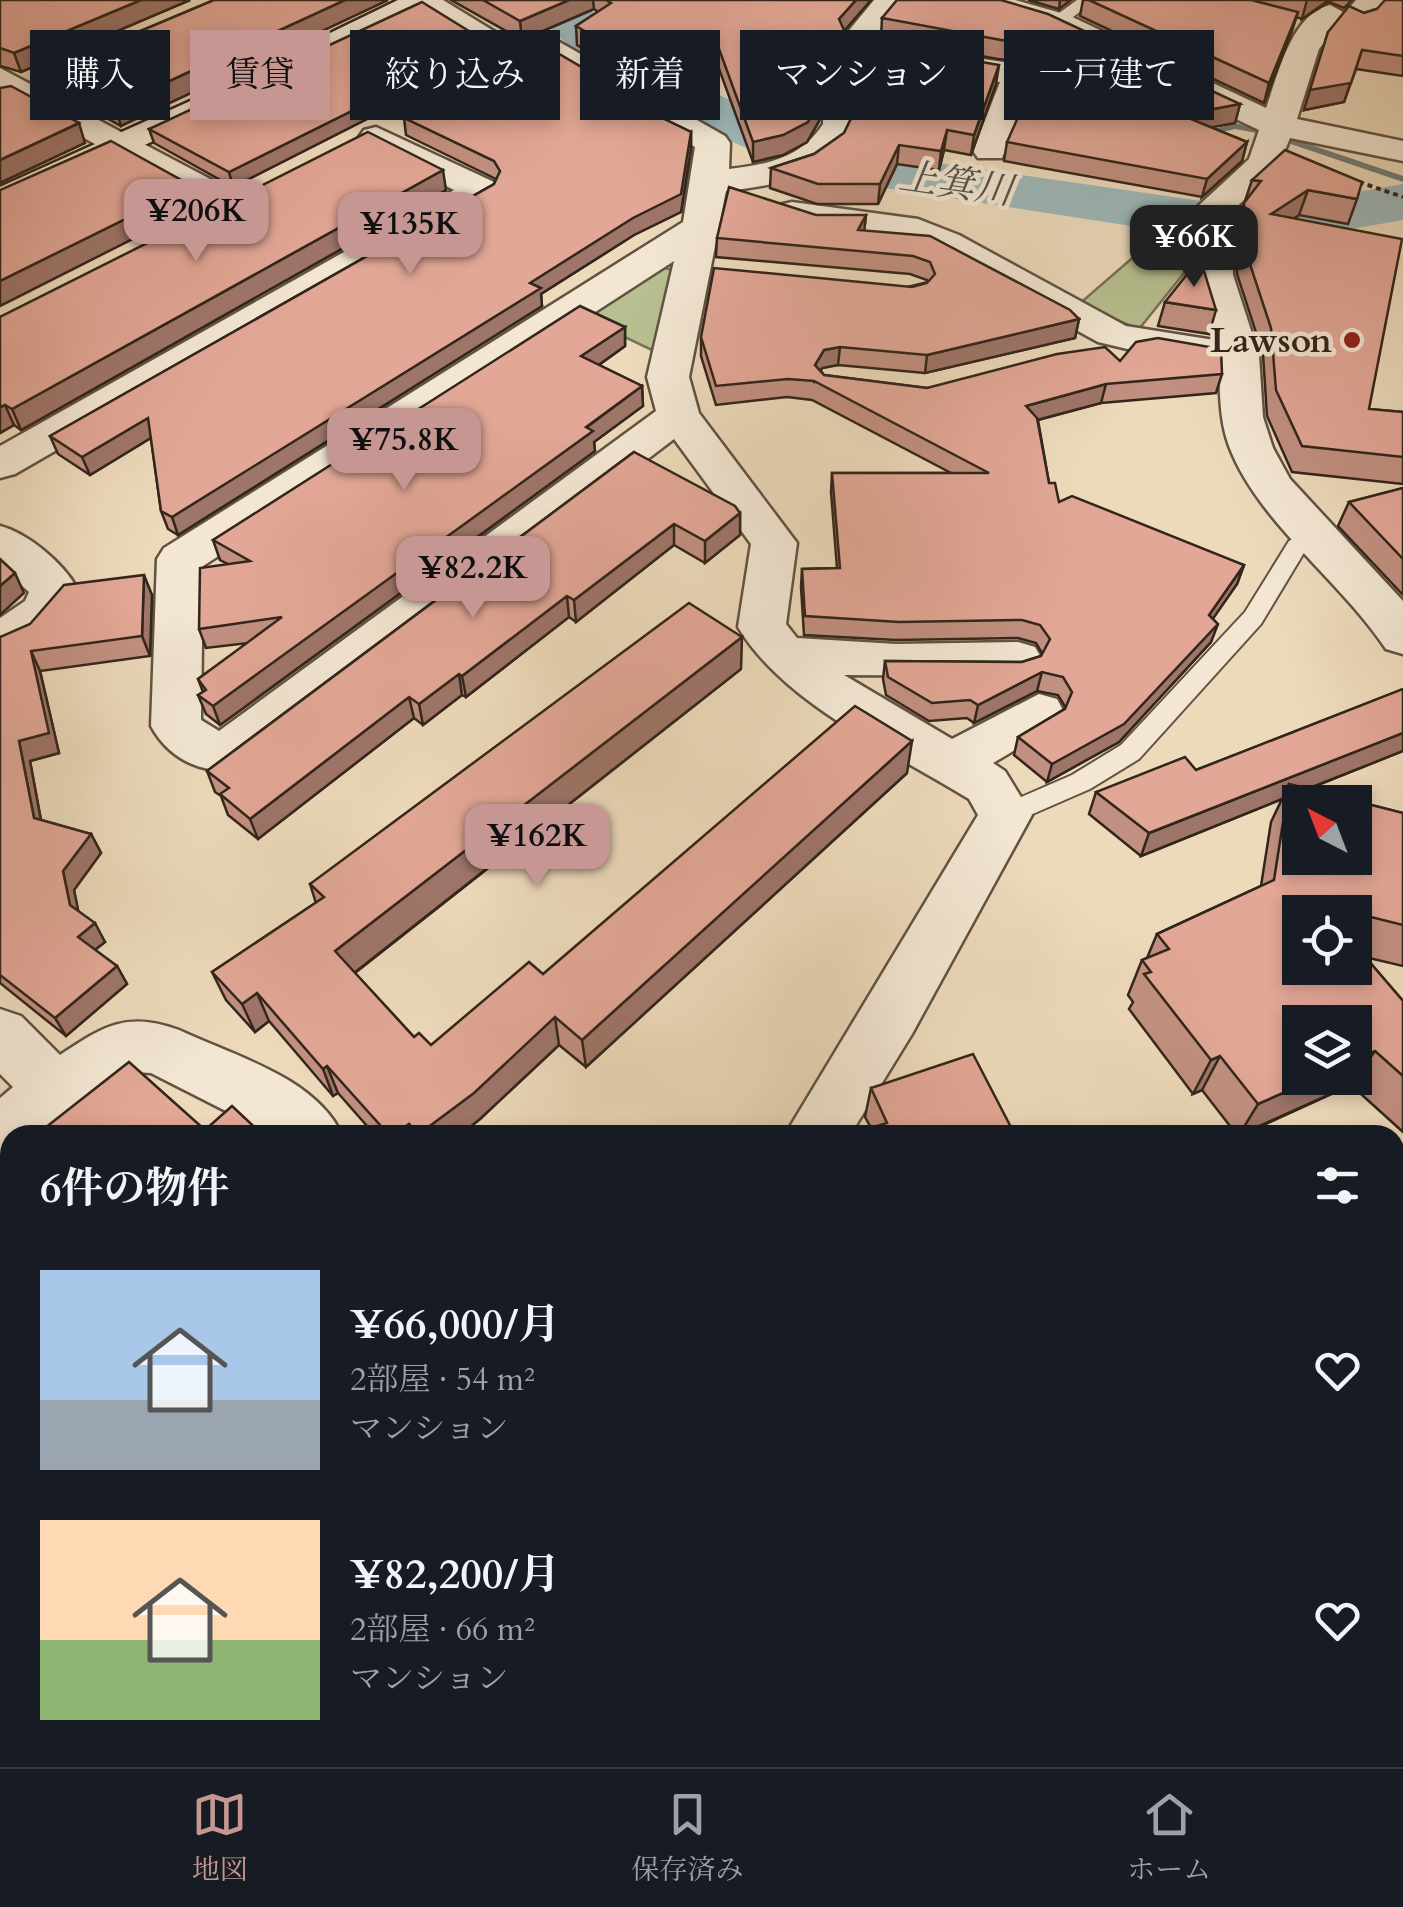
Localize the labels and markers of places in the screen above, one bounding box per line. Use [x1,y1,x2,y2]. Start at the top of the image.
pin: ¥206K [126,179,266,264]
pin: ¥135K [340,192,480,277]
pin: ¥66K [1135,205,1253,290]
place label: Lawson [1210,317,1333,365]
marker: Lawson [1341,329,1363,351]
pin: ¥75.8K [323,408,485,493]
pin: ¥82.2K [392,536,554,621]
pin: ¥162K [467,804,607,889]

